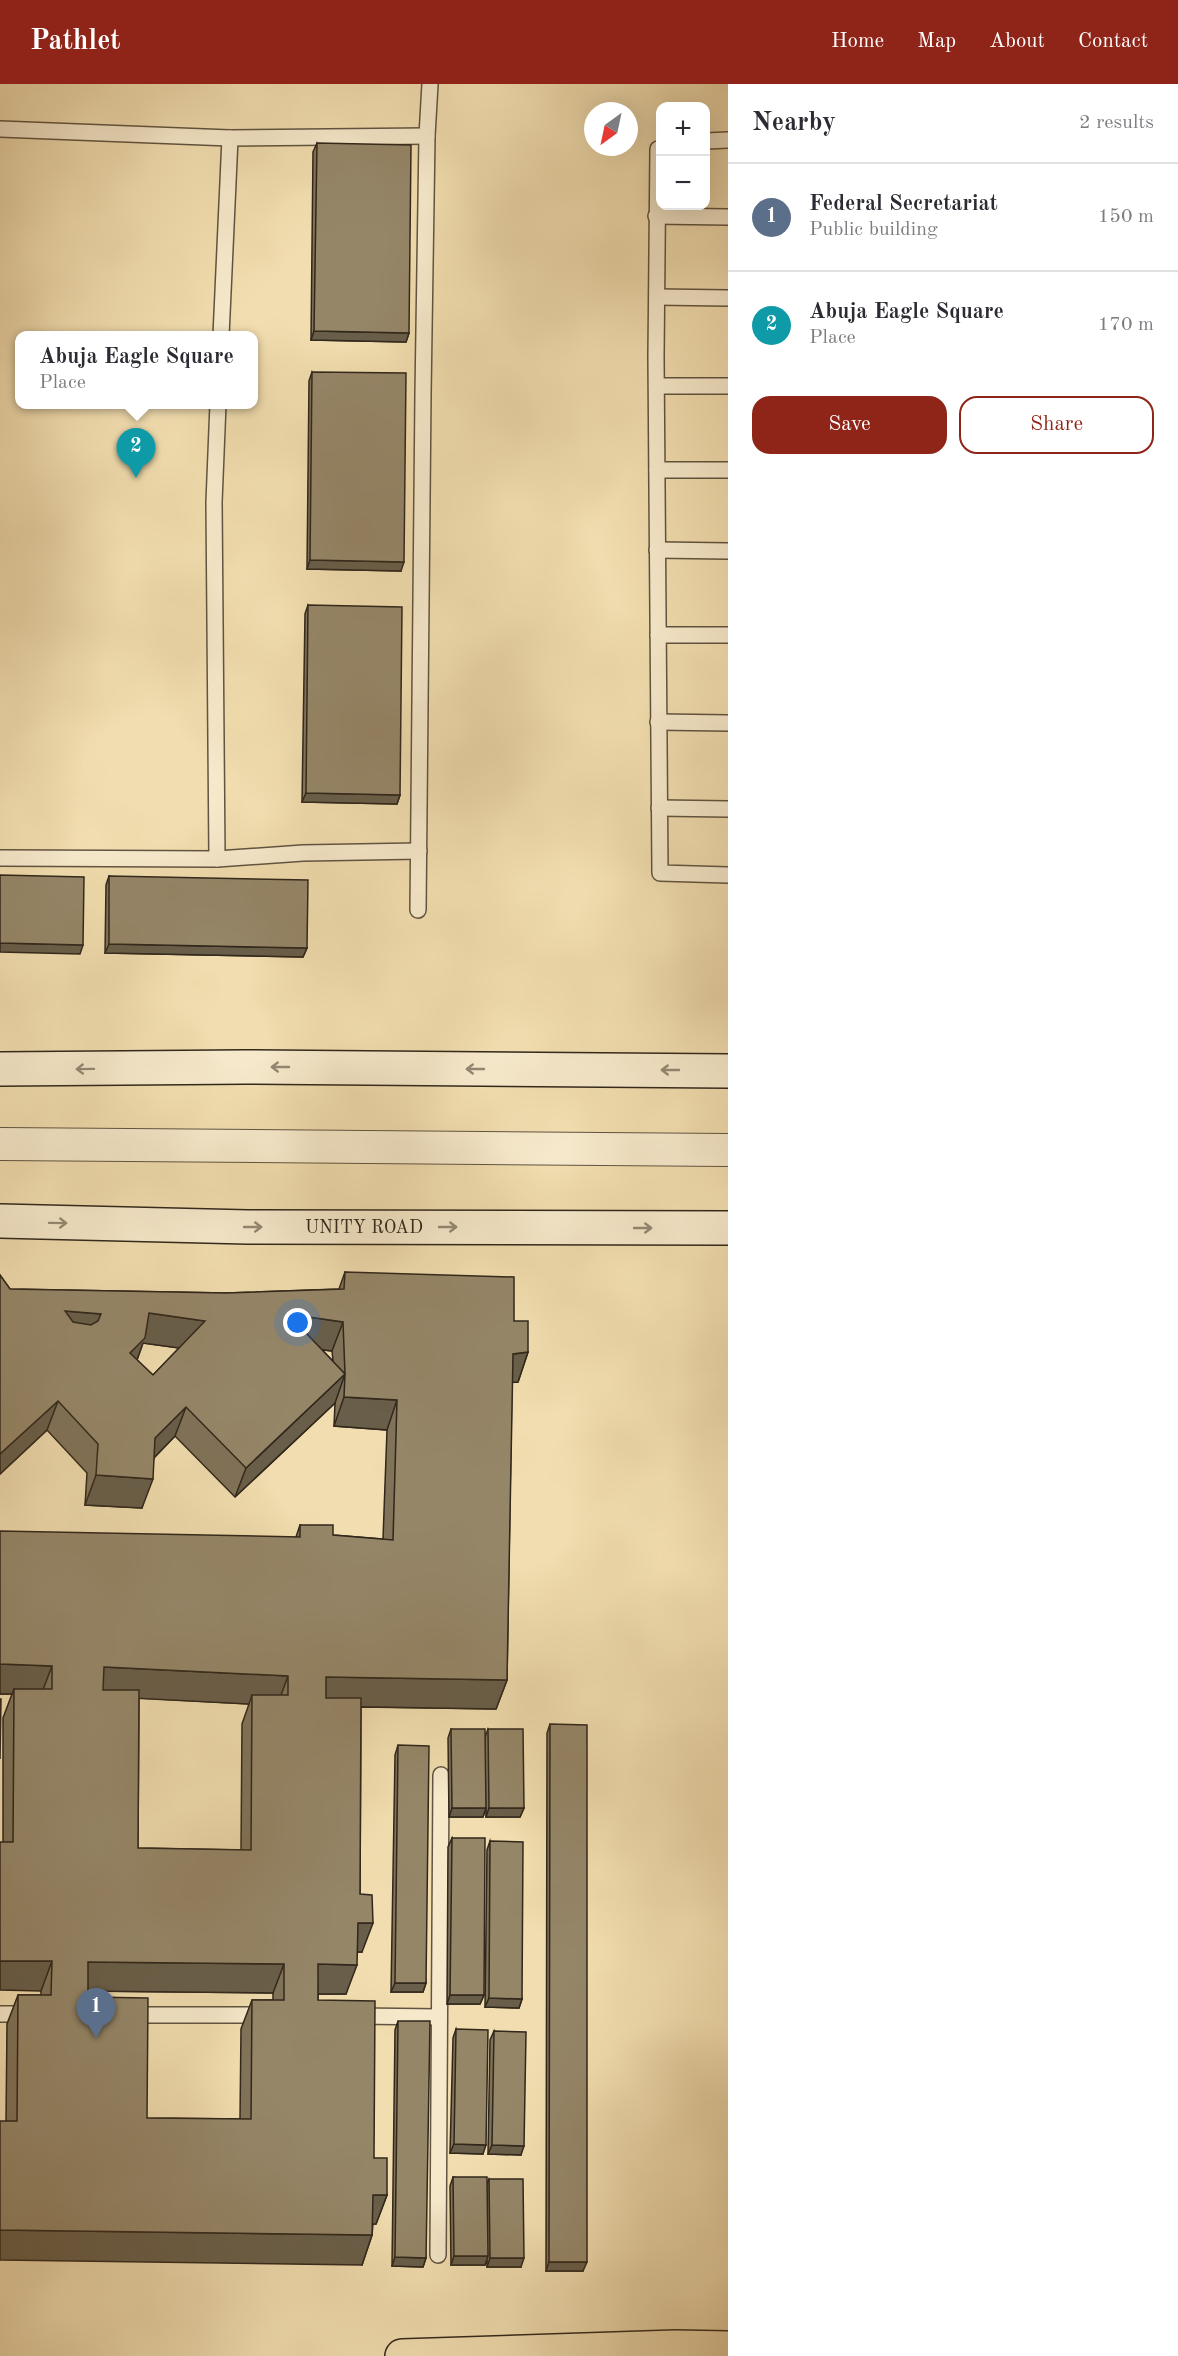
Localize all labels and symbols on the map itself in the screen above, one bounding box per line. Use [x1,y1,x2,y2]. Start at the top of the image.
north arrow [584,102,638,156]
pin: 2 [116,428,156,478]
one-way arrow [270,1061,290,1073]
one-way arrow [75,1063,95,1075]
one-way arrow [465,1063,485,1075]
one-way arrow [660,1064,680,1076]
one-way arrow [48,1217,68,1229]
street label: UNITY ROAD [305,1219,423,1237]
one-way arrow [243,1221,263,1233]
one-way arrow [438,1221,458,1233]
one-way arrow [633,1222,653,1234]
your location [283,1308,312,1337]
pin: 1 [76,1988,116,2038]

